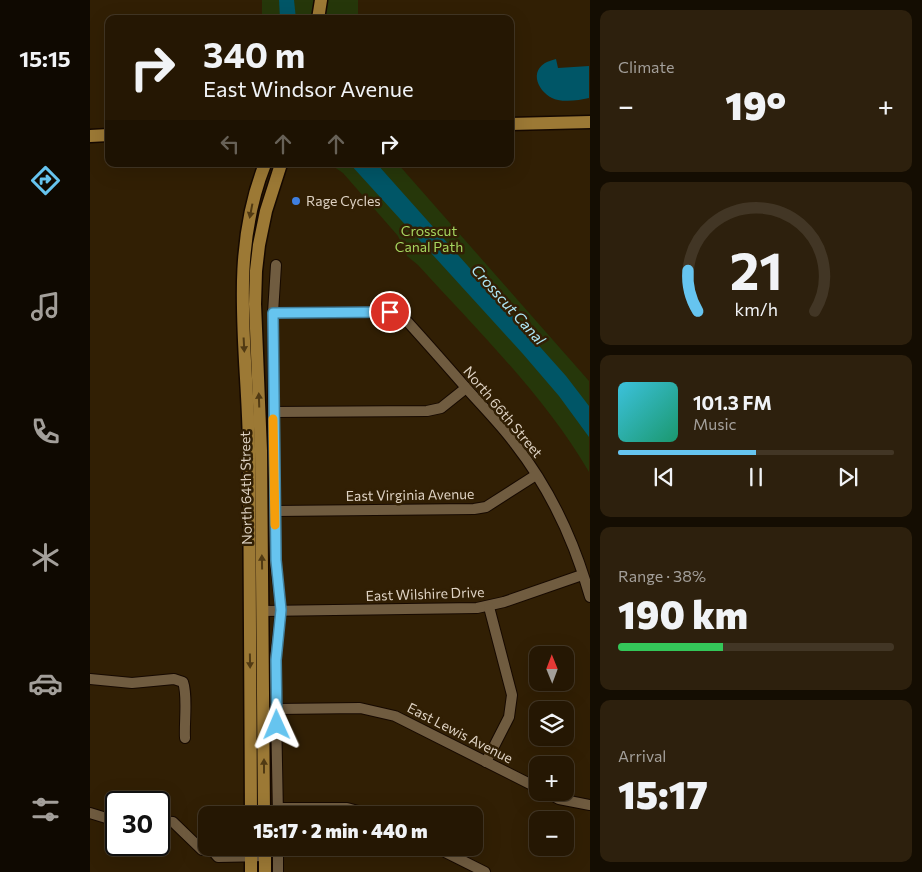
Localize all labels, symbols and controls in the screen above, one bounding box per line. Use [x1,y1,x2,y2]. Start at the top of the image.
text: 340 m [203,32,305,75]
icon: right [120,35,185,100]
text: 15:15 [19,45,71,72]
text: Climate [618,57,674,76]
text: East Windsor Avenue [203,75,414,102]
text: 19° [725,81,786,128]
text: − [618,88,634,122]
text: + [878,88,894,122]
icon: left [216,130,244,158]
icon: ahead [269,130,297,158]
icon: ahead [322,130,350,158]
icon: right [375,130,403,158]
icon: directions [28,163,63,198]
place label: Rage Cycles [306,192,381,209]
marker: Rage Cycles [290,195,302,207]
one-way arrow [247,203,255,219]
park label: Crosscut Canal Path [395,222,463,255]
text: 21 [729,237,783,301]
water label: Crosscut Canal [468,261,550,349]
icon: music [28,289,63,324]
pin [369,291,411,333]
icon: arrive [376,298,404,326]
text: km/h [734,298,778,320]
one-way arrow [240,337,248,353]
street label: North 66th Street [460,363,547,461]
text: 101.3 FM [693,391,772,414]
one-way arrow [255,392,263,408]
icon: phone [28,414,63,449]
text: Music [693,414,737,433]
street label: North 64th Street [236,431,255,545]
icon: previous [650,463,678,491]
icon: pause [742,463,770,491]
icon: next [834,463,862,491]
street label: East Virginia Avenue [346,485,474,504]
icon: climate [28,540,63,575]
one-way arrow [258,554,266,570]
text: Range · 38% [618,566,706,585]
street label: East Wilshire Drive [365,583,485,604]
text: 190 km [618,590,748,637]
north arrow [529,646,574,691]
map controls [529,646,574,856]
one-way arrow [246,653,254,669]
icon: car [28,666,63,701]
position arrow [250,698,302,750]
street label: East Lewis Avenue [405,699,516,766]
button: layers [529,701,574,746]
text: Arrival [618,746,666,765]
button: + [529,756,574,801]
one-way arrow [260,758,268,774]
text: 15:17 [618,770,708,817]
speed limit sign: 30 [105,791,170,856]
icon: filters [28,792,63,827]
button: − [529,811,574,856]
text: 15:17 · 2 min · 440 m [253,819,428,842]

